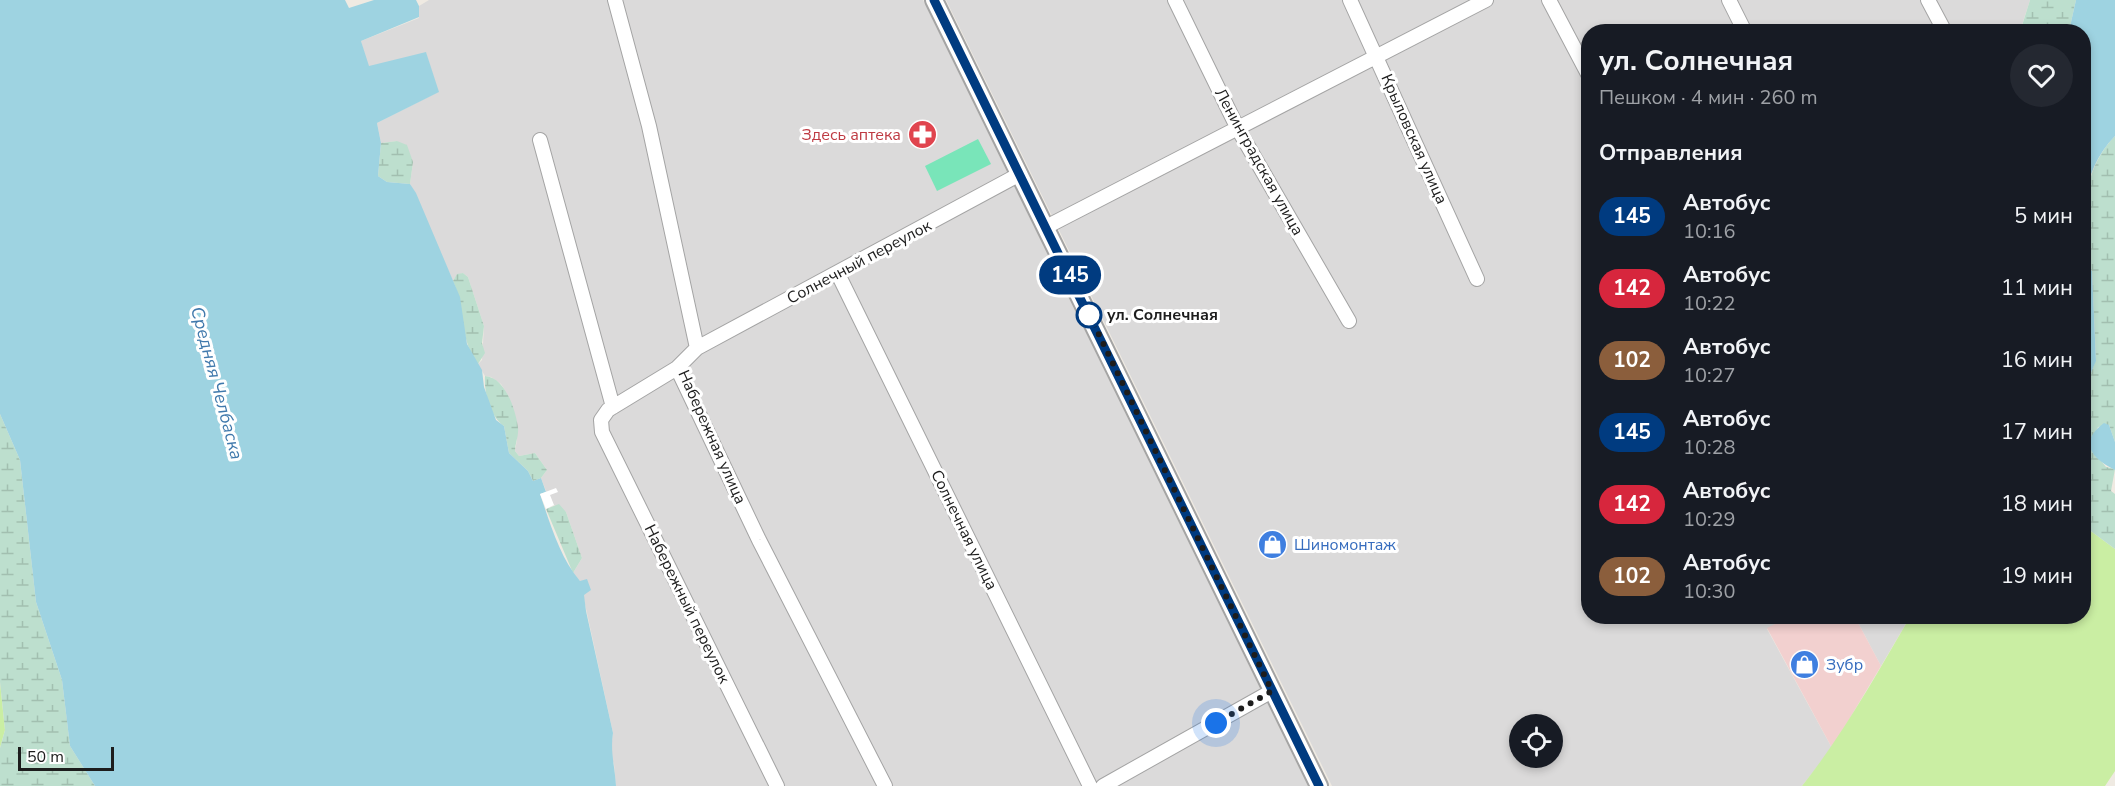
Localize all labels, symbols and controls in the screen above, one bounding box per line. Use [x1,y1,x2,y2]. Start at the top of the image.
text: ул. Солнечная [1599,42,1793,80]
button: heart [2010,44,2073,107]
street label: Крыловская улица [1375,70,1453,208]
street label: Ленинградская улица [1209,84,1309,240]
text: Пешком · 4 мин · 260 m [1599,84,1818,111]
pharmacy icon: Здесь аптека [906,119,938,151]
place label: Здесь аптека [802,124,901,146]
text: Отправления [1599,138,1743,168]
text: Автобус [1683,188,1771,218]
text: 5 мин [2014,201,2073,231]
text: 145 [1613,202,1651,230]
street label: Солнечный переулок [783,214,936,309]
text: 10:16 [1683,218,1736,245]
line badge: 145 [1036,256,1104,294]
text: Автобус [1683,260,1771,290]
text: 145 [1051,261,1089,289]
text: 11 мин [2001,273,2073,303]
text: 142 [1613,274,1651,302]
text: 10:22 [1683,290,1736,317]
marker: ул. Солнечная [1076,302,1102,328]
water label: Средняя Челбаска [185,304,249,462]
place label: ул. Солнечная [1107,304,1218,326]
text: Автобус [1683,332,1771,362]
text: 16 мин [2001,345,2073,375]
text: 102 [1613,346,1651,374]
text: 10:27 [1683,362,1736,389]
street label: Набережная улица [673,366,751,508]
text: Автобус [1683,404,1771,434]
text: 17 мин [2001,417,2073,447]
text: 145 [1613,418,1651,446]
text: 10:28 [1683,434,1736,461]
street label: Солнечная улица [925,466,1003,594]
text: Автобус [1683,476,1771,506]
text: 18 мин [2001,489,2073,519]
text: 142 [1613,490,1651,518]
text: 10:29 [1683,506,1736,533]
street label: Набережный переулок [639,521,735,688]
shop icon: Шиномонтаж [1257,529,1289,561]
place label: Шиномонтаж [1294,534,1396,556]
text: Автобус [1683,548,1771,578]
text: 19 мин [2001,561,2073,591]
text: 102 [1613,562,1651,590]
text: 10:30 [1683,578,1736,605]
shop icon: Зубр [1789,649,1821,681]
place label: Зубр [1826,654,1863,676]
your location [1201,708,1231,738]
map controls [1509,714,1563,768]
button: locate [1509,714,1563,768]
scale bar [18,744,114,772]
text: 50 m [27,746,64,768]

